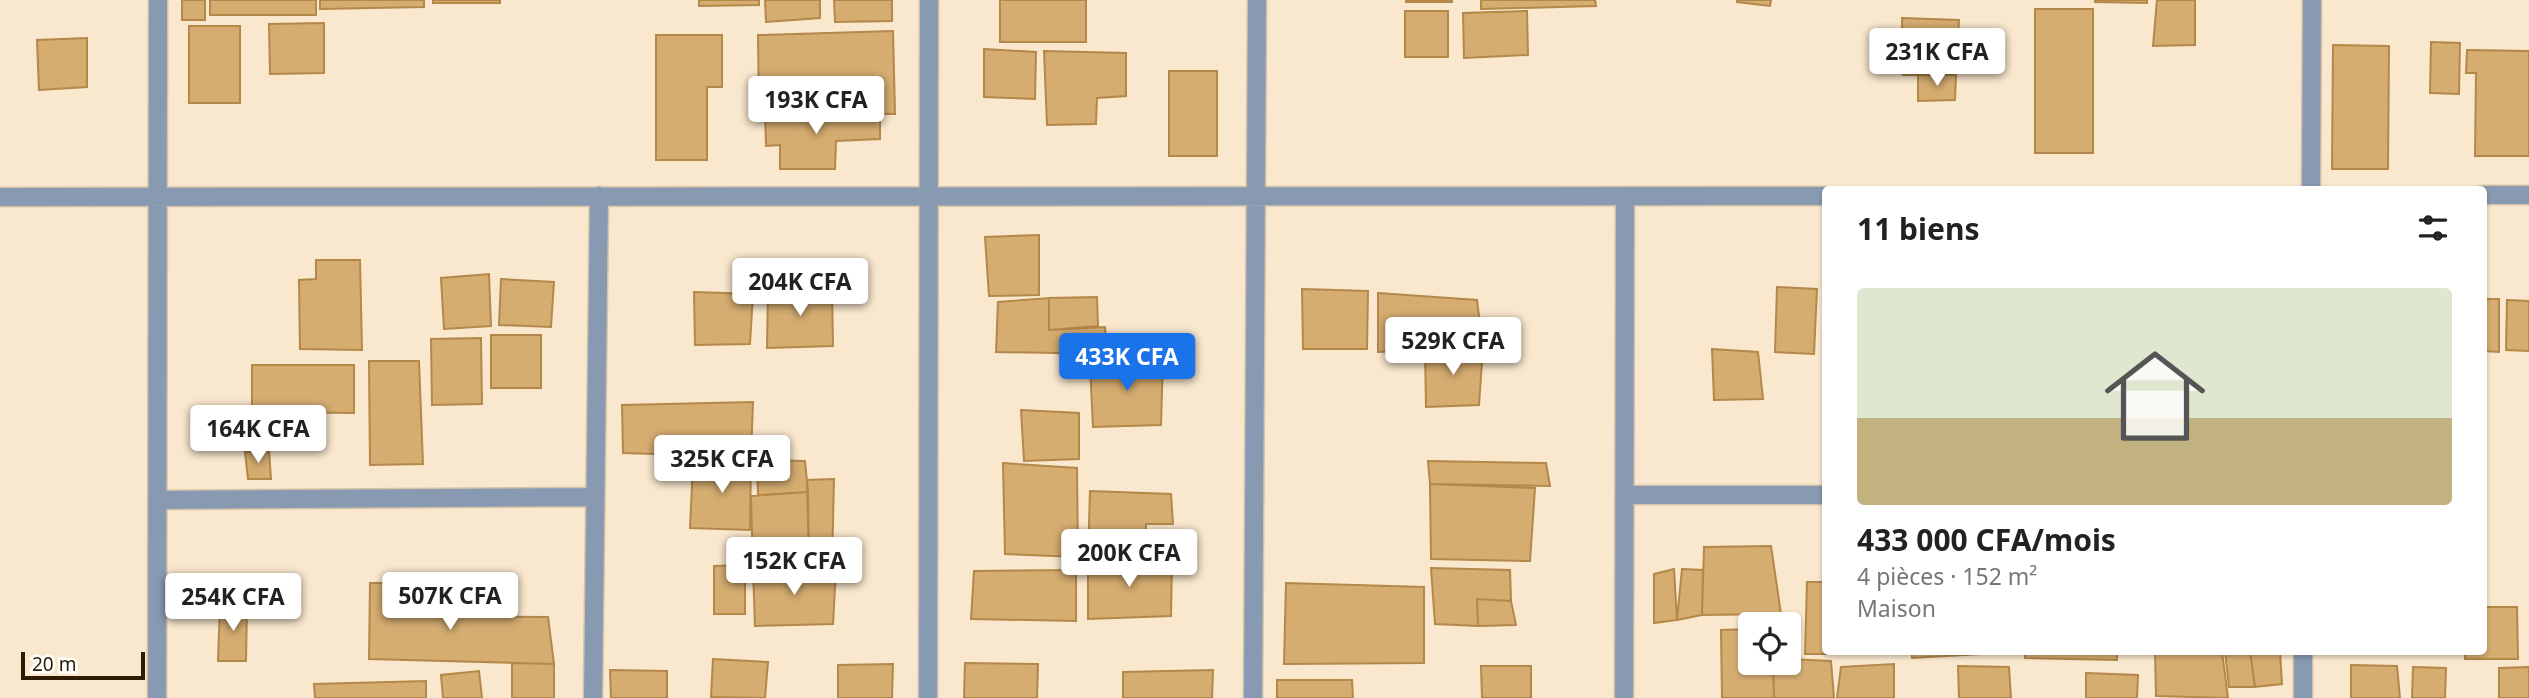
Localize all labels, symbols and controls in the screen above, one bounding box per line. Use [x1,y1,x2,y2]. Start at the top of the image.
pin: 231K CFA [1865,28,2009,88]
text: 231K CFA [1885,35,1989,67]
pin: 193K CFA [744,76,888,136]
text: 193K CFA [764,83,868,115]
text: 11 biens [1857,208,1980,249]
icon: filters [2414,209,2452,247]
pin: 204K CFA [728,258,872,318]
text: 204K CFA [748,265,852,297]
pin: 529K CFA [1381,318,1525,377]
text: 529K CFA [1401,324,1505,356]
icon: home [2092,333,2218,459]
pin: 433K CFA [1055,334,1199,393]
text: 433K CFA [1075,340,1179,372]
pin: 164K CFA [186,406,330,465]
text: 164K CFA [206,412,310,444]
pin: 325K CFA [650,435,794,495]
text: 325K CFA [670,442,774,474]
text: 433 000 CFA/mois [1857,519,2116,560]
pin: 200K CFA [1057,530,1201,589]
text: 200K CFA [1077,536,1181,568]
pin: 152K CFA [722,538,866,597]
text: 152K CFA [742,544,846,576]
text: 4 pièces · 152 m² [1857,560,2037,592]
pin: 507K CFA [378,572,522,632]
pin: 254K CFA [161,574,305,633]
text: 507K CFA [398,579,502,611]
text: 254K CFA [181,580,285,612]
text: Maison [1857,592,1936,624]
map controls [1738,612,1801,675]
button: locate [1738,612,1801,675]
scale bar [21,649,145,681]
text: 20 m [32,651,76,677]

